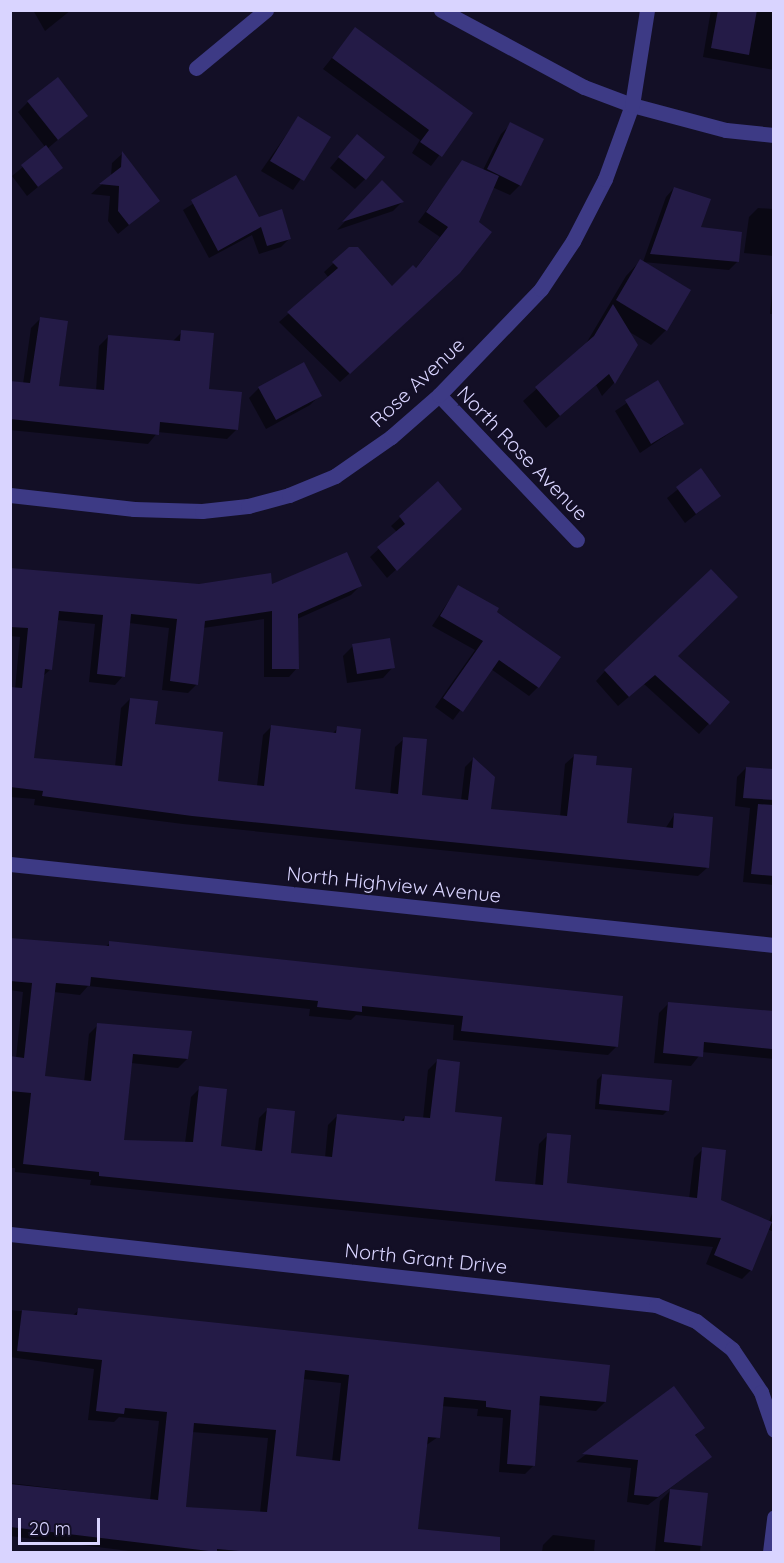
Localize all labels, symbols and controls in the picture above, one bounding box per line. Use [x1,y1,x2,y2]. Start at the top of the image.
street label: Rose Avenue [365,332,469,432]
street label: North Rose Avenue [453,381,593,525]
street label: North Highview Avenue [286,861,502,907]
street label: North Grant Drive [344,1238,508,1278]
scale bar [21,1506,104,1544]
text: 20 m [29,1517,71,1540]

